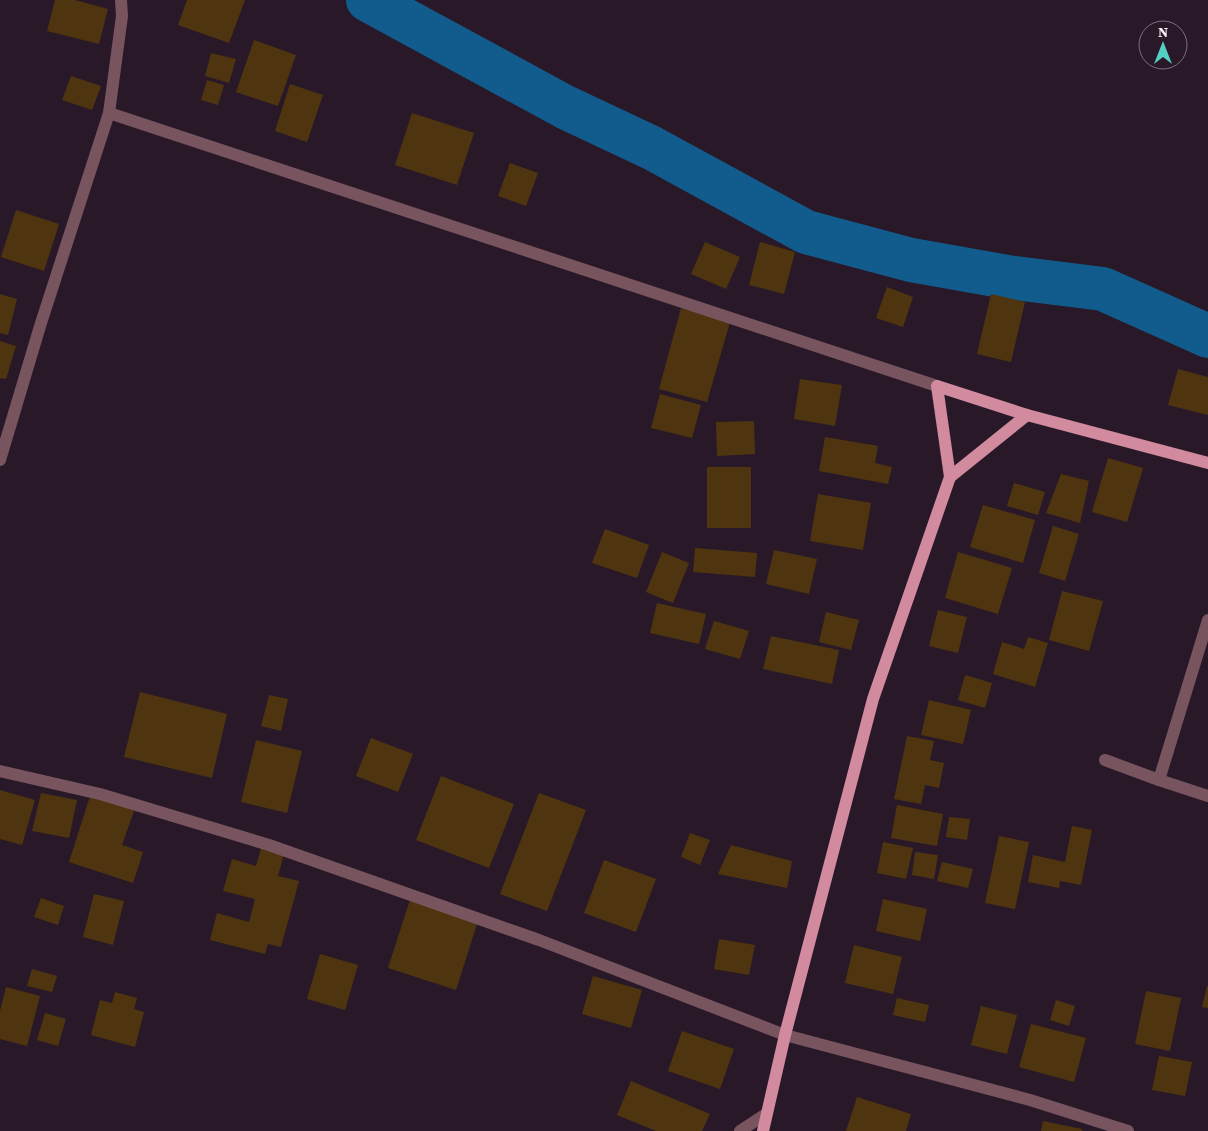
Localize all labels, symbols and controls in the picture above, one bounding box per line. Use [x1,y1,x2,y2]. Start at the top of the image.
north arrow [1138,20,1188,70]
text: N [1158,22,1168,42]

